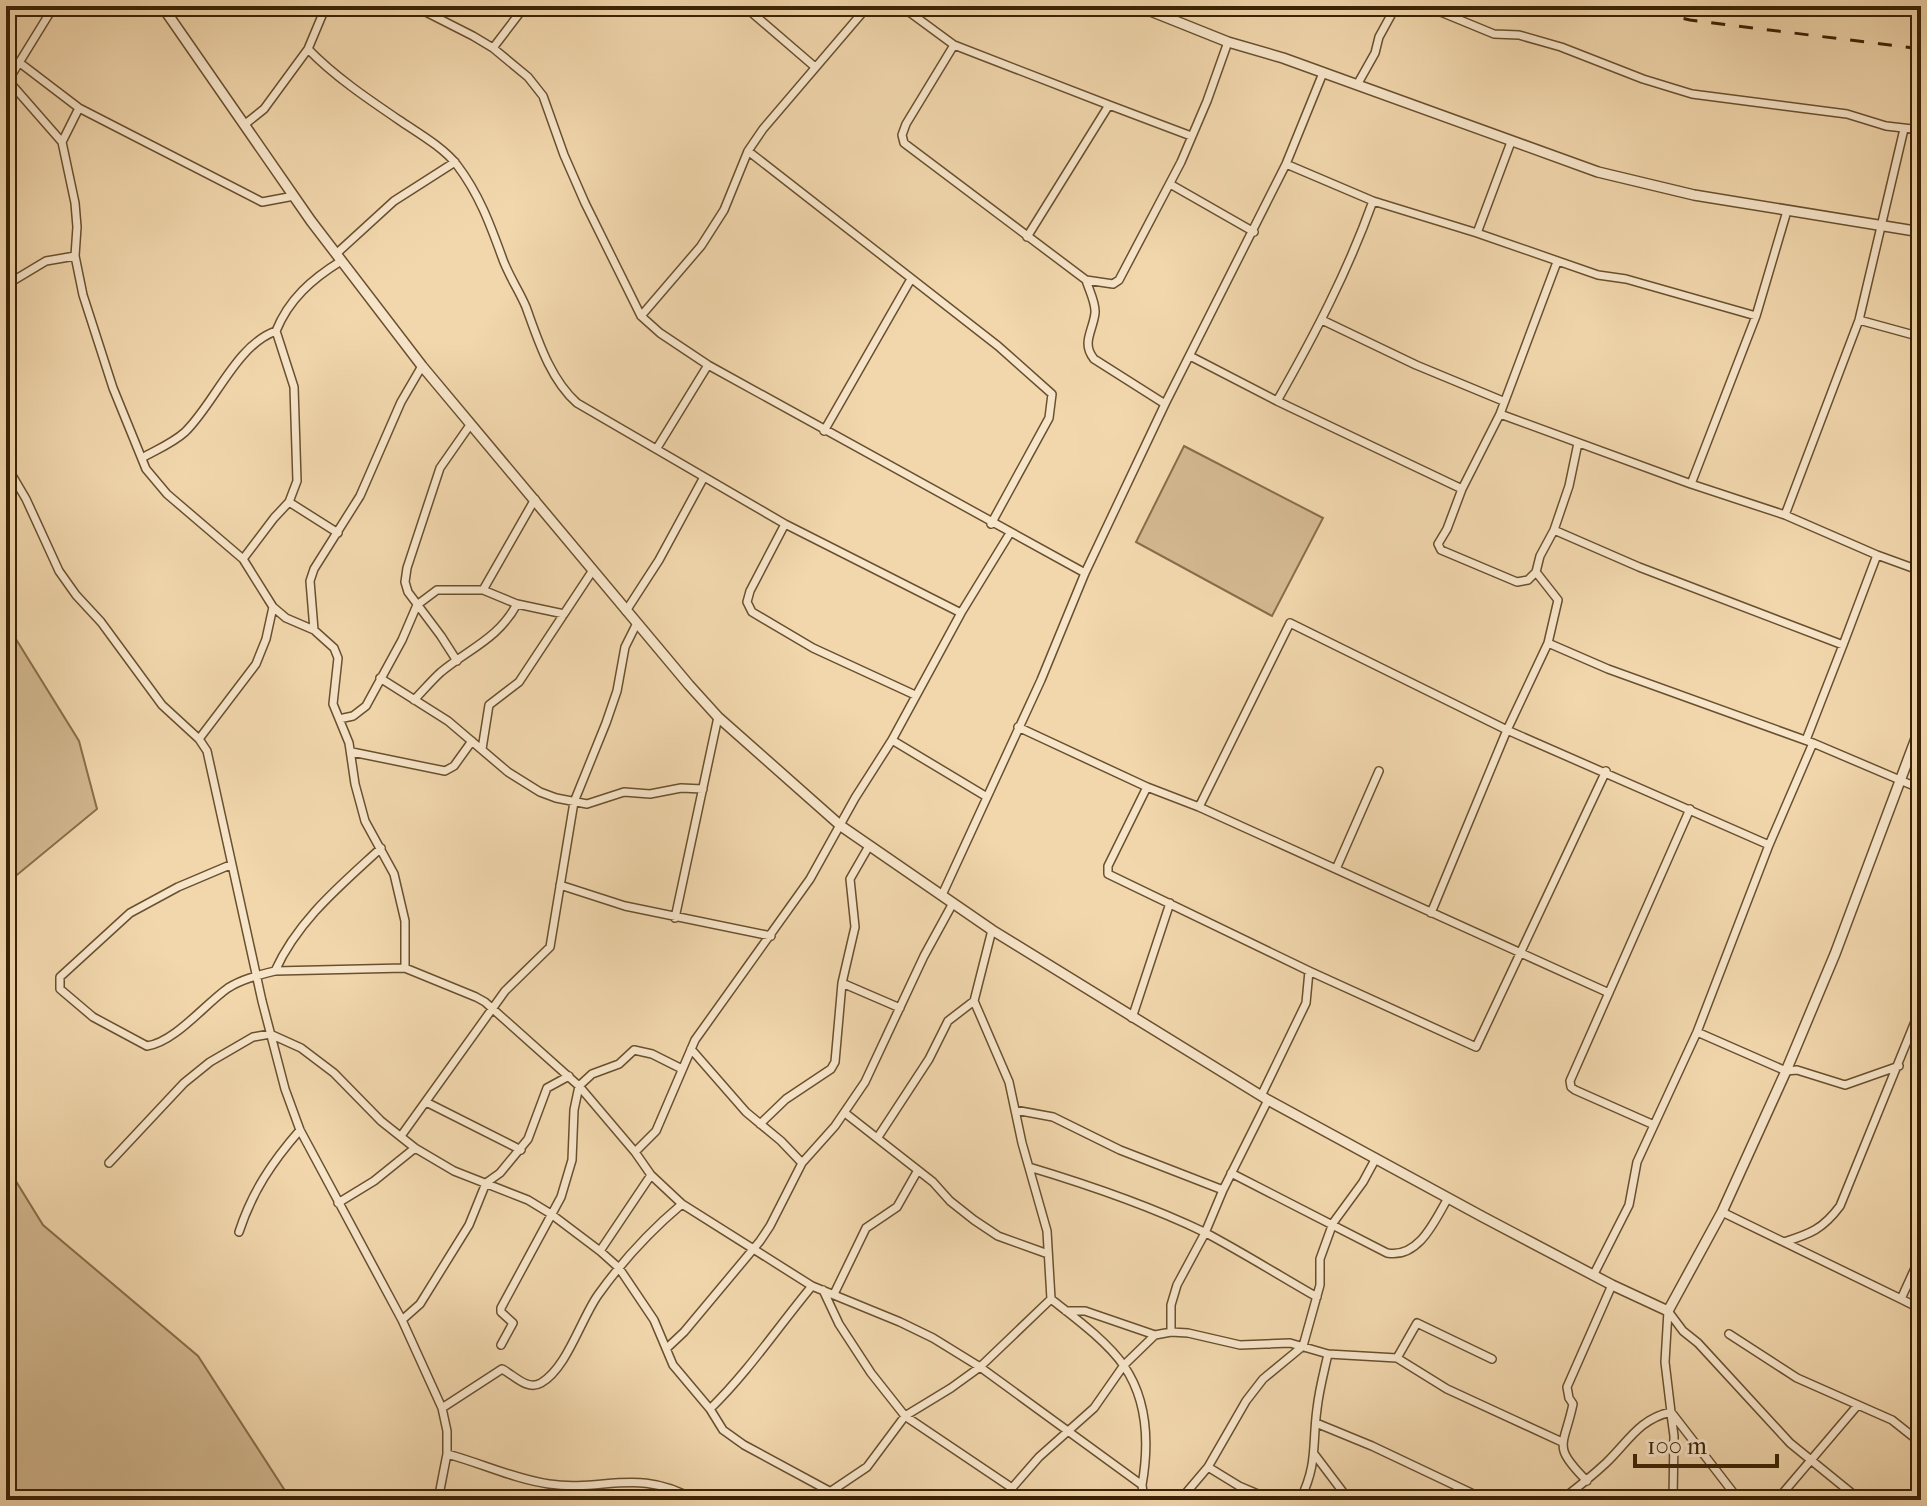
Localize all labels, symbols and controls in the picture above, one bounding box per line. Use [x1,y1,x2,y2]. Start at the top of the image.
scale bar [1635,1418,1777,1468]
text: 100 m [1647,1432,1707,1460]

